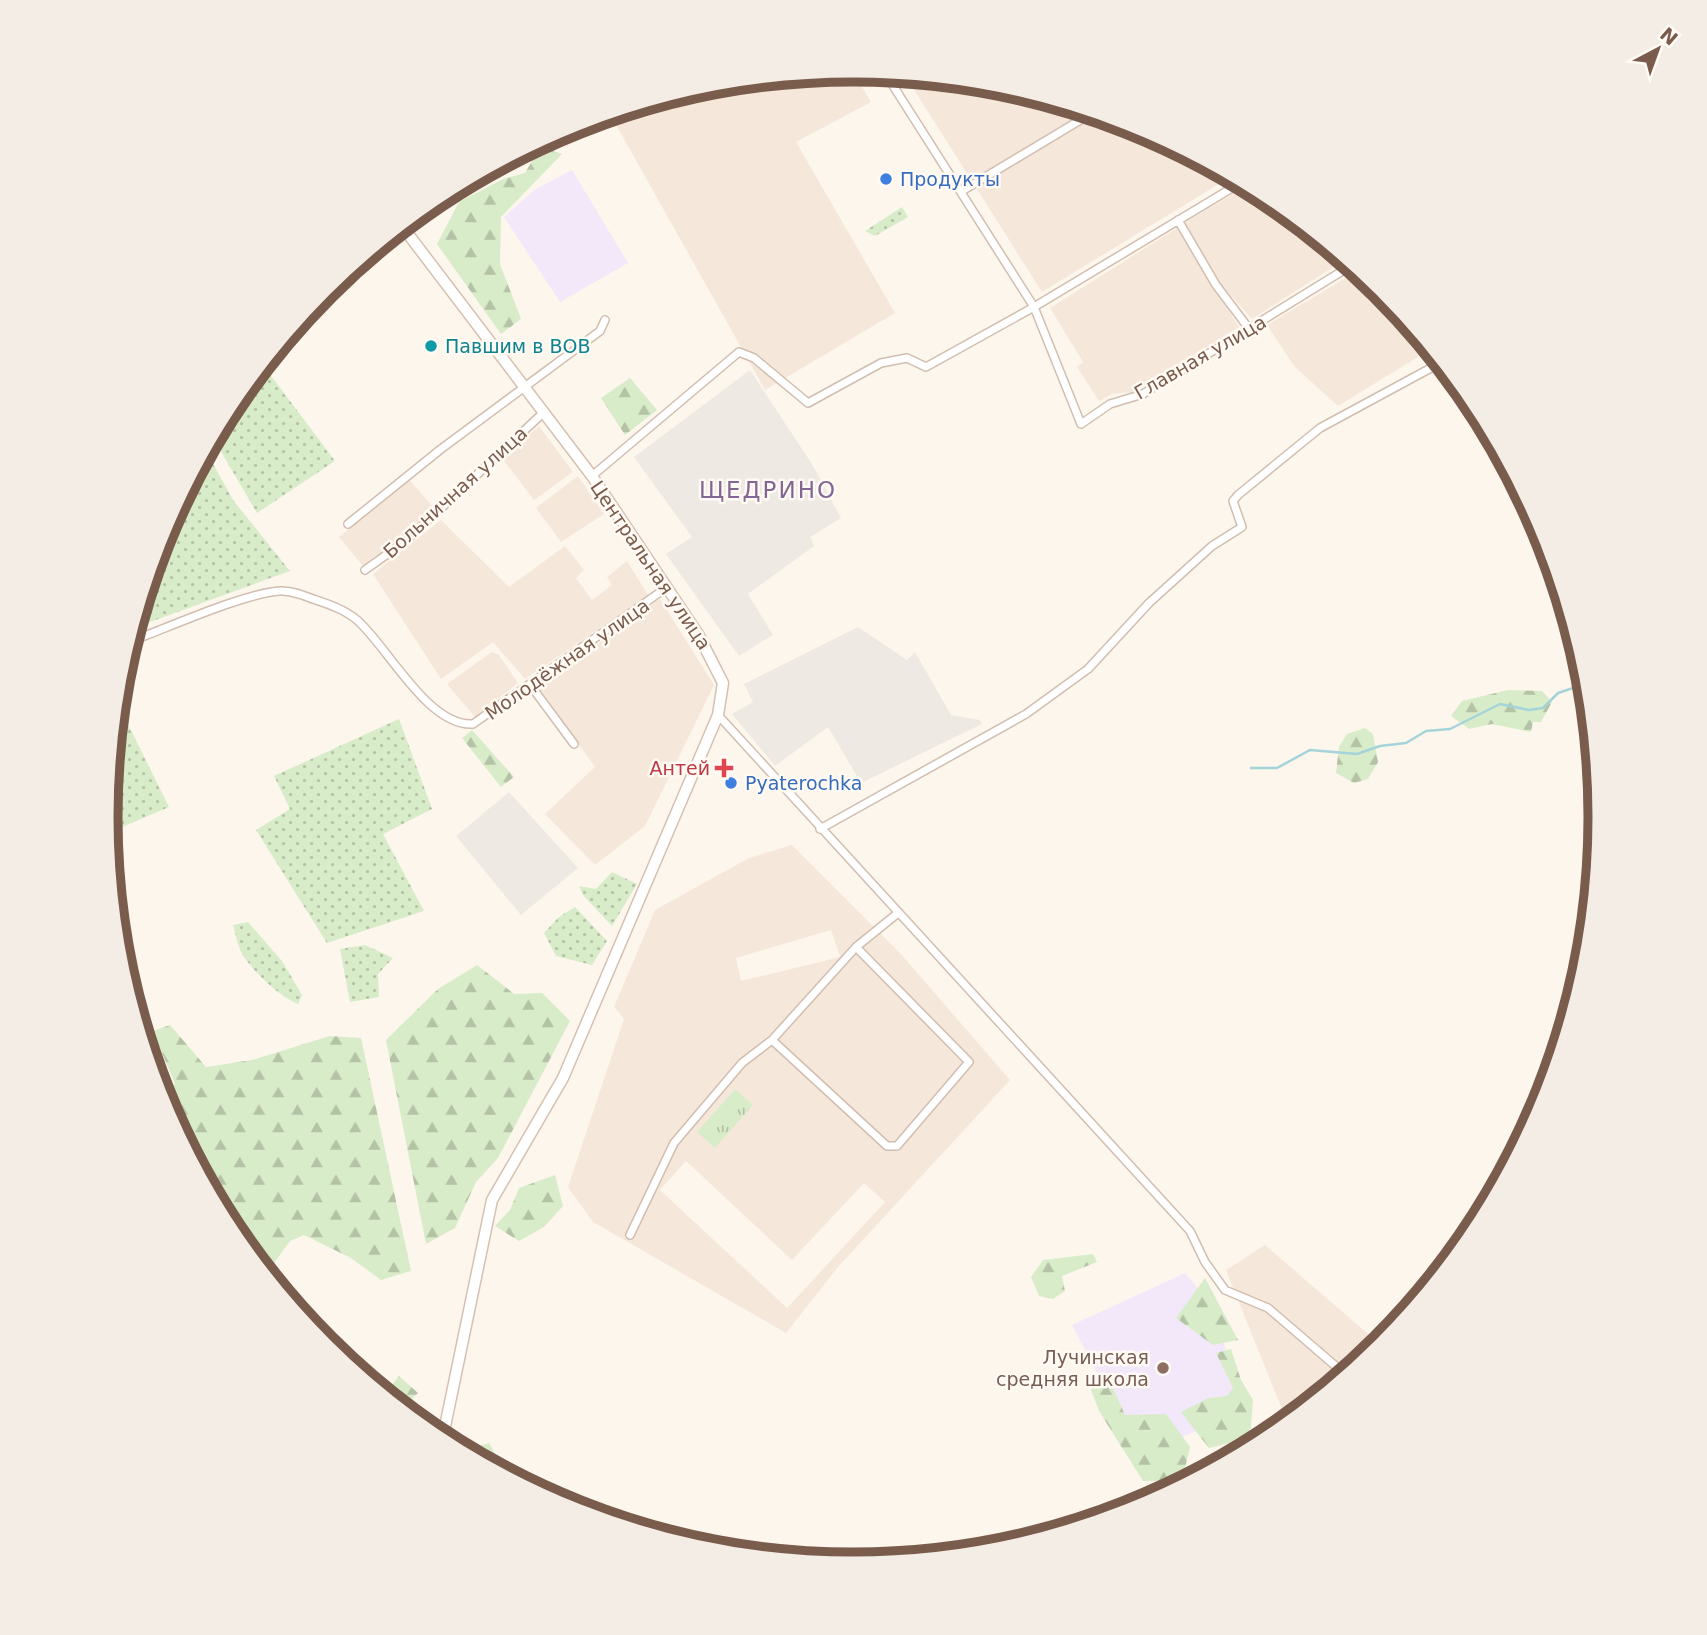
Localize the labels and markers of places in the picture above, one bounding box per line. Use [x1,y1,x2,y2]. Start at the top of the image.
place label: Продукты [900,168,1000,190]
marker: Продукты [878,171,894,187]
place label: Павшим в ВОВ [445,335,591,357]
marker: Павшим в ВОВ [423,338,439,354]
place label: Антей [649,757,710,779]
marker: Антей [716,760,732,776]
place label: Pyaterochka [745,772,862,794]
marker: Pyaterochka [723,775,739,791]
place label: Лучинская средняя школа [996,1346,1149,1390]
marker: Лучинская средняя школа [1155,1360,1171,1376]

